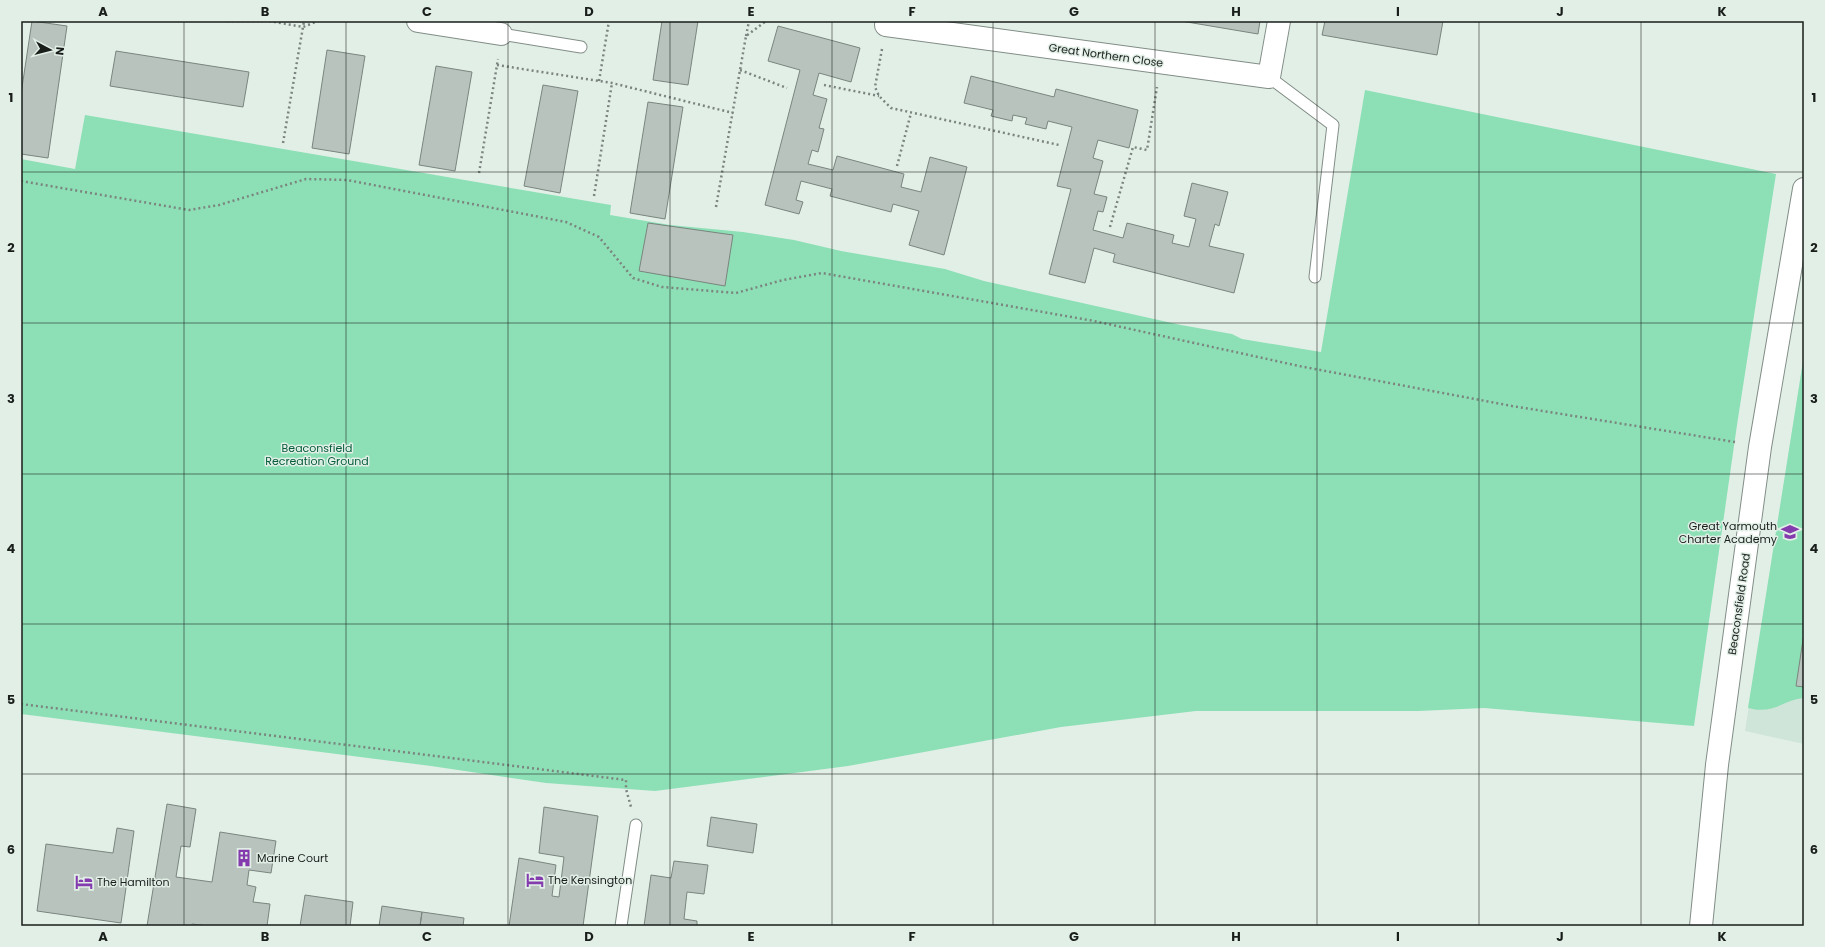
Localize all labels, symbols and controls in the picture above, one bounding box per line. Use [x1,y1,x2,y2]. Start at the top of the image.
text: A [98,2,108,21]
text: B [261,2,270,21]
text: C [422,2,432,21]
text: D [584,2,594,21]
text: E [747,2,755,21]
text: F [908,2,916,21]
text: G [1069,2,1079,21]
text: H [1231,2,1241,21]
text: I [1396,2,1400,21]
text: J [1556,2,1564,21]
text: K [1717,2,1727,21]
north arrow [30,30,70,70]
street label: Great Northern Close [1048,39,1164,71]
text: N [51,46,68,56]
text: 1 [9,88,13,107]
text: 1 [1812,88,1816,107]
text: 2 [7,238,15,257]
text: 2 [1810,238,1818,257]
text: 3 [7,389,15,408]
text: 3 [1810,389,1818,408]
park label: Beaconsfield Recreation Ground [265,440,369,469]
place label: Great Yarmouth Charter Academy [1679,518,1778,547]
school or university icon: Great Yarmouth Charter Academy [1780,522,1800,542]
text: 4 [7,539,16,558]
text: 4 [1810,539,1819,558]
street label: Beaconsfield Road [1724,552,1754,656]
text: 5 [7,690,15,709]
text: 5 [1810,690,1818,709]
text: 6 [7,840,15,859]
text: 6 [1810,840,1818,859]
building icon: Marine Court [234,848,254,868]
place label: Marine Court [257,850,328,866]
hotel icon: The Kensington [525,870,545,890]
hotel icon: The Hamilton [74,872,94,892]
place label: The Kensington [548,872,632,888]
place label: The Hamilton [97,874,170,890]
text: A [98,927,108,946]
text: B [261,927,270,946]
text: C [422,927,432,946]
text: D [584,927,594,946]
text: E [747,927,755,946]
text: F [908,927,916,946]
text: G [1069,927,1079,946]
text: H [1231,927,1241,946]
text: I [1396,927,1400,946]
text: J [1556,927,1564,946]
text: K [1717,927,1727,946]

